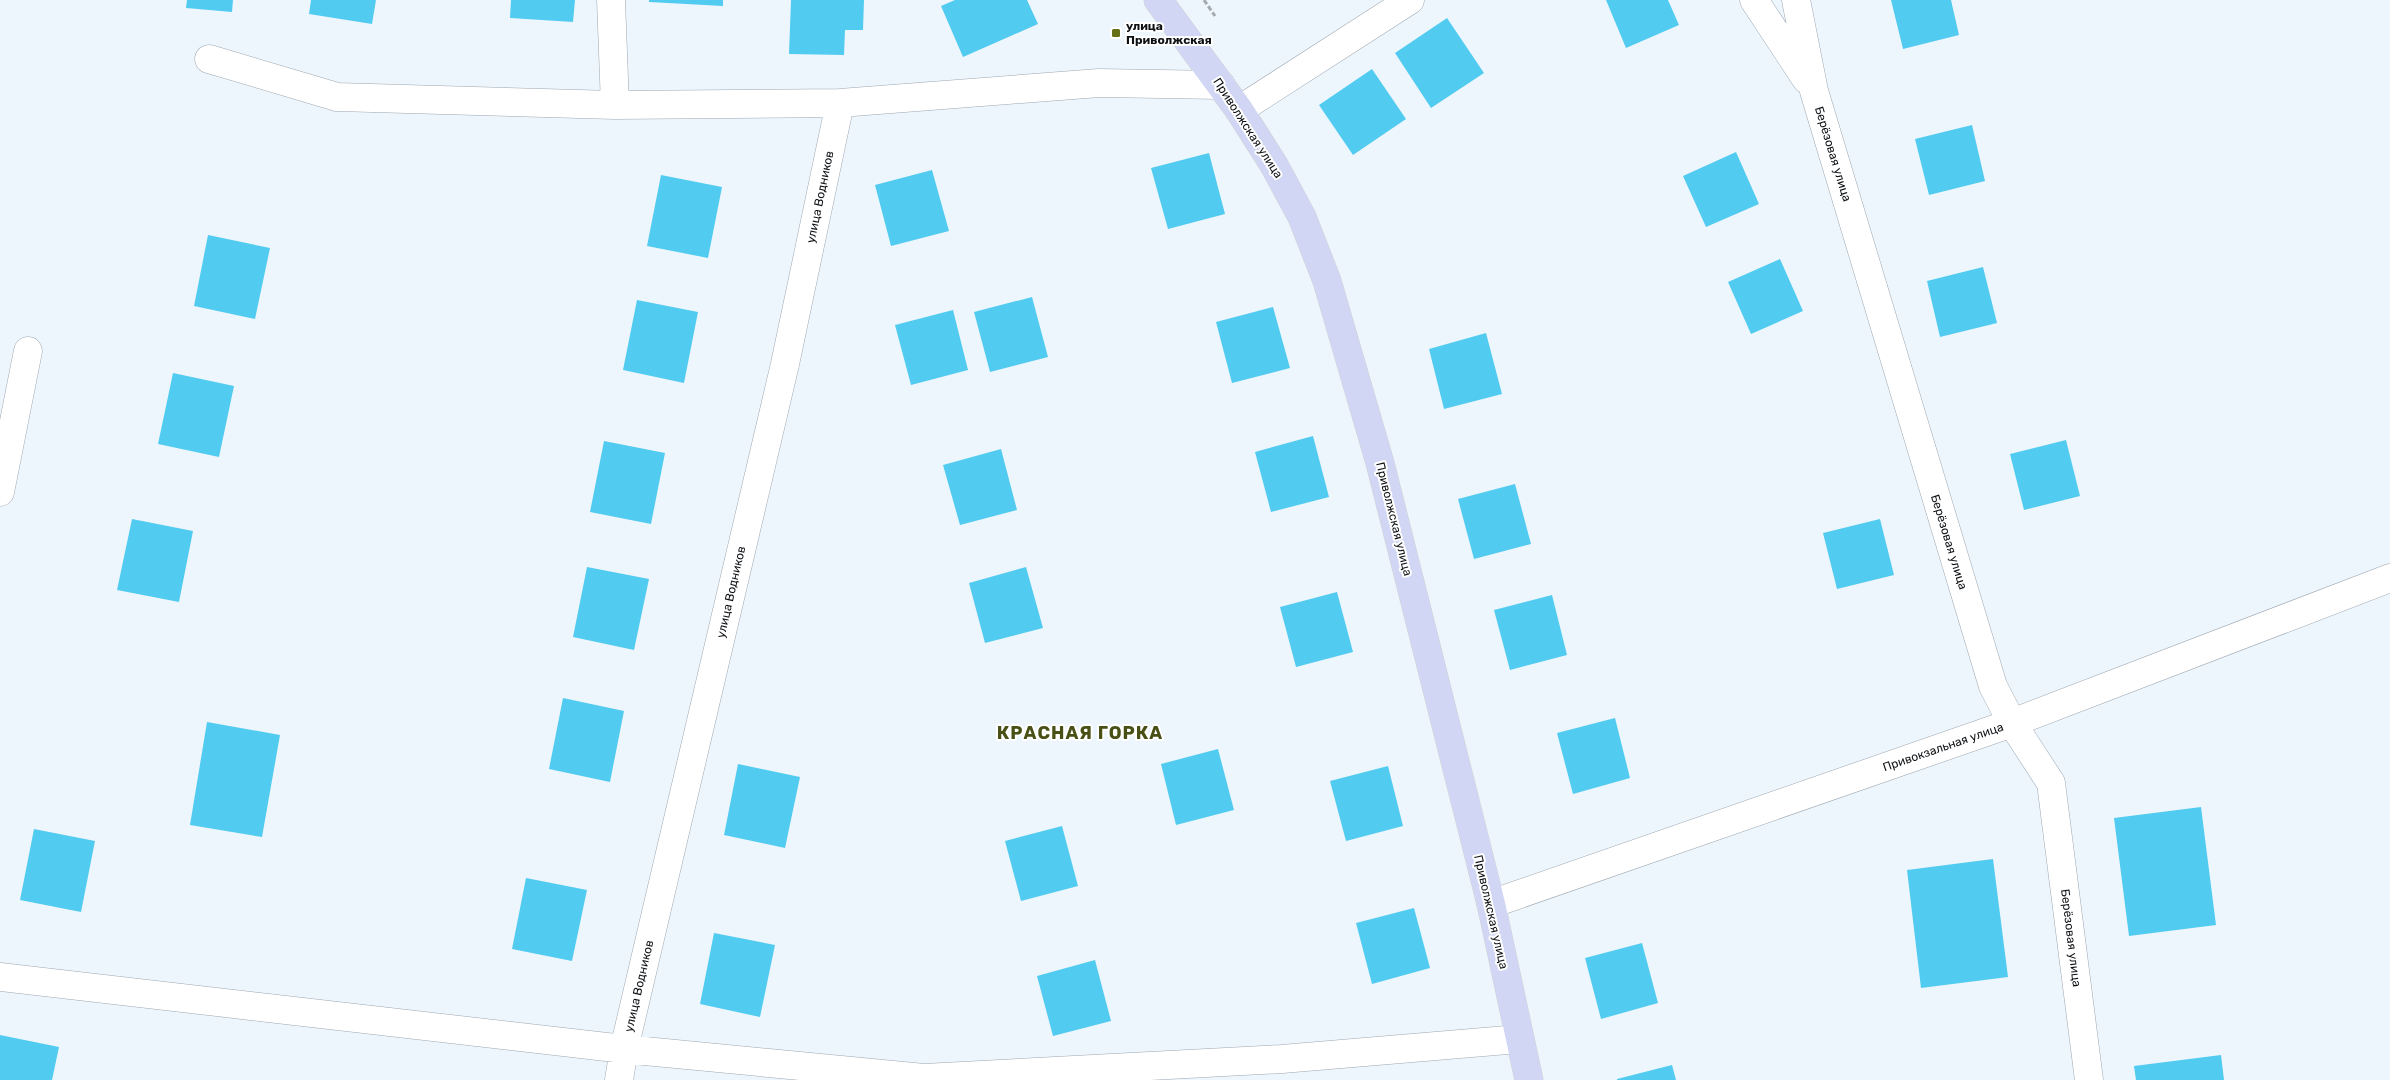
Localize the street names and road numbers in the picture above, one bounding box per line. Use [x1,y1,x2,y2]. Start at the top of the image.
street label: Приволжская улица [1210,75,1286,181]
street label: Берёзовая улица [1812,105,1854,203]
street label: улица Водников [803,149,837,244]
street label: Приволжская улица [1373,461,1415,577]
street label: Берёзовая улица [1928,493,1970,591]
street label: улица Водников [714,544,748,639]
street label: Привокзальная улица [1881,720,2005,774]
street label: Приволжская улица [1471,854,1511,970]
street label: Берёзовая улица [2058,888,2084,988]
street label: улица Водников [622,938,656,1033]

